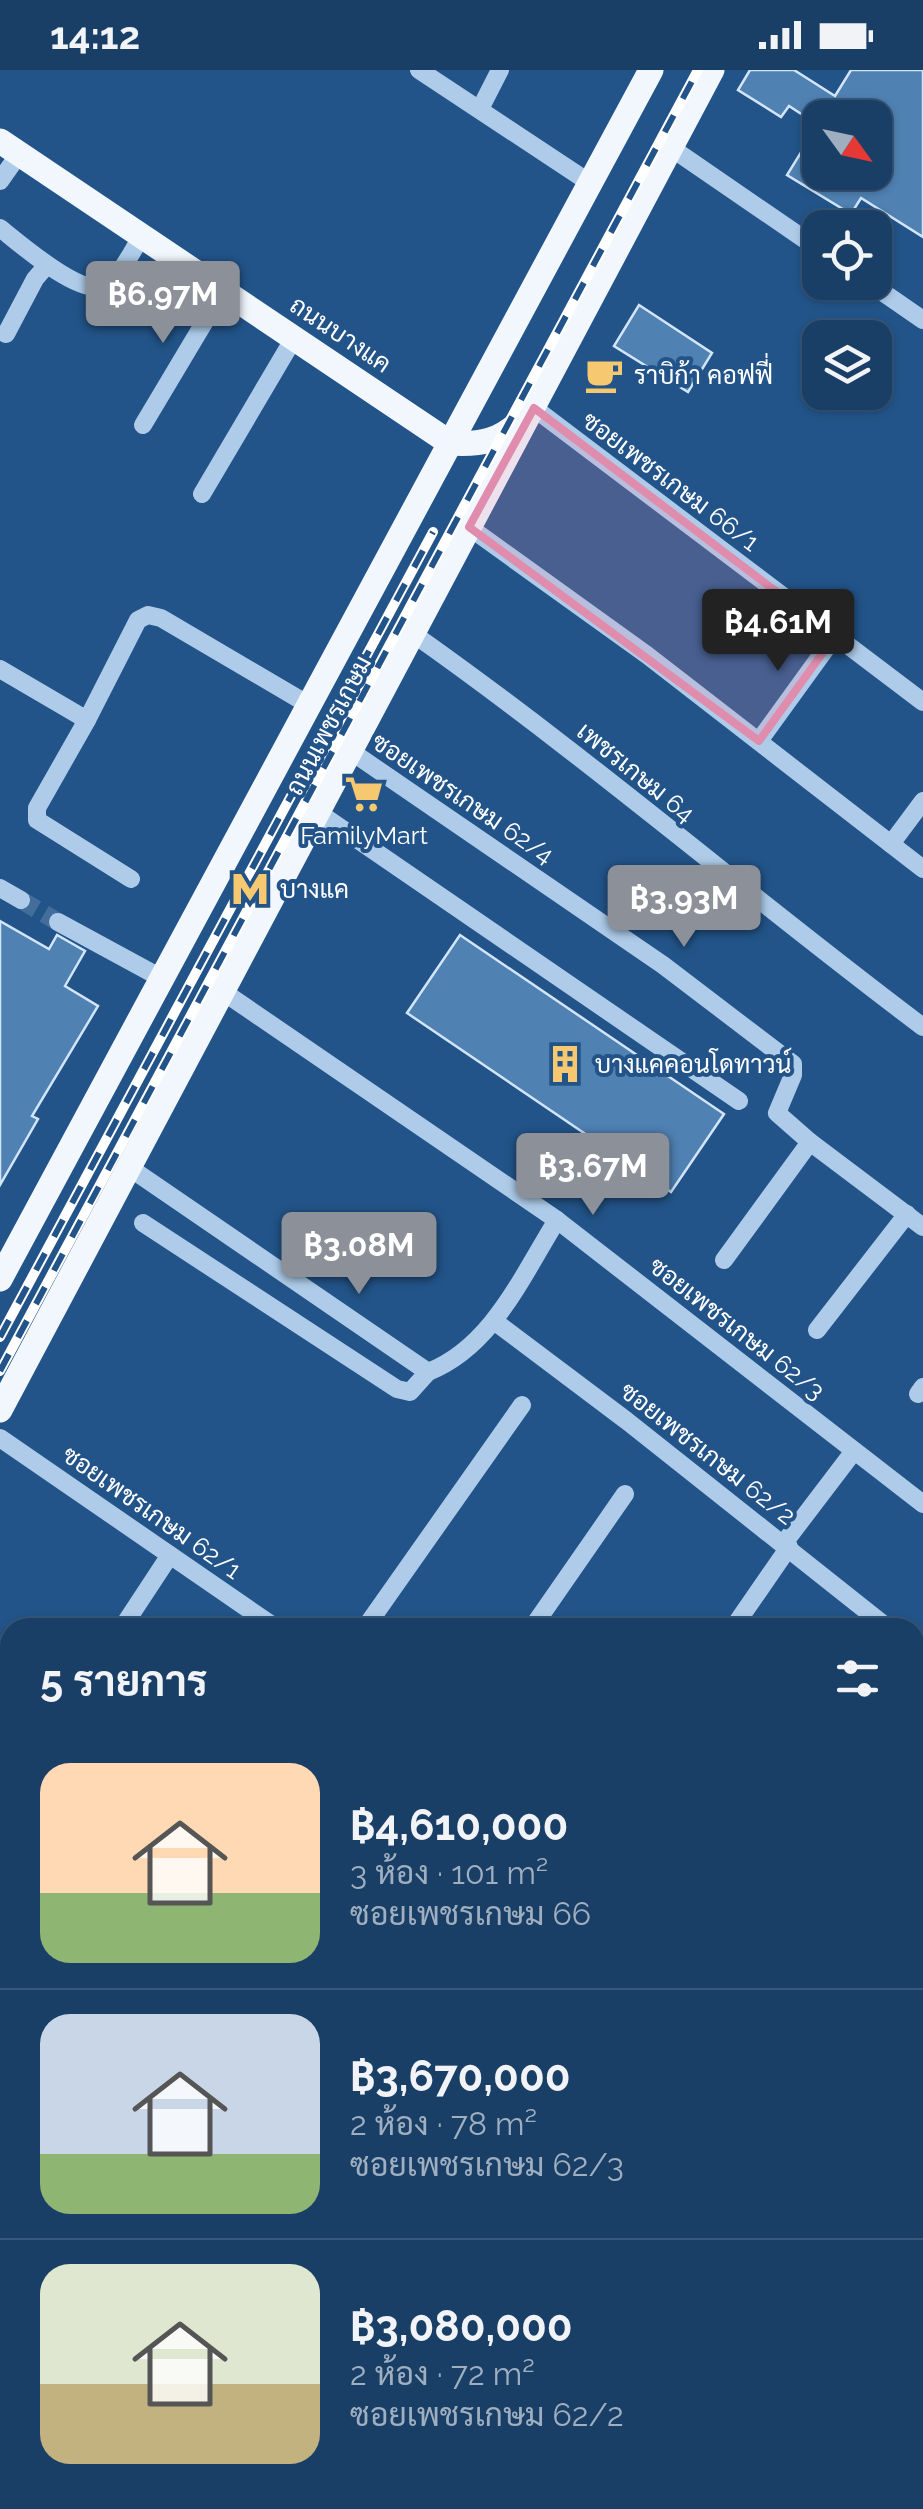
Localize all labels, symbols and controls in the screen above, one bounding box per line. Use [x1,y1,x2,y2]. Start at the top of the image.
text: 14:12 [50,13,140,58]
north arrow [802,100,892,190]
map controls [802,100,892,410]
button: locate [802,210,892,300]
pin: ฿6.97M [82,261,244,346]
text: ฿6.97M [108,275,218,312]
street label: ถนนบางแค [285,289,397,379]
button: layers [802,320,892,410]
place label: ราบิก้า คอฟฟี่ [634,353,773,390]
cafe icon: ราบิก้า คอฟฟี่ [583,354,625,396]
street label: ซอยเพชรเกษม 66/1 [577,405,766,557]
pin: ฿4.61M [697,589,859,674]
text: ฿4.61M [724,603,832,640]
street label: ถนนเพชรเกษม [279,650,377,800]
street label: เพชรเกษม 64 [571,715,701,829]
street label: ซอยเพชรเกษม 62/4 [366,726,560,870]
supermarket icon: FamilyMart [343,773,385,815]
place label: FamilyMart [300,820,428,850]
pin: ฿3.93M [603,865,765,950]
metro station icon: บางแค [229,868,271,910]
place label: บางแค [280,874,349,904]
text: ฿3.93M [630,879,738,916]
building icon: บางแคคอนโดทาวน์ [544,1043,586,1085]
place label: บางแคคอนโดทาวน์ [595,1047,791,1079]
pin: ฿3.67M [512,1133,674,1218]
text: ฿3.67M [538,1147,648,1184]
pin: ฿3.08M [278,1212,440,1297]
text: ฿3.08M [303,1226,415,1263]
street label: ซอยเพชรเกษม 62/3 [643,1250,831,1406]
street label: ซอยเพชรเกษม 62/2 [615,1375,801,1531]
street label: ซอยเพชรเกษม 62/1 [57,1439,247,1585]
icon: filters [830,1651,885,1706]
text: 5 รายการ [40,1657,208,1706]
text: ฿4,610,000 [350,1801,568,1850]
icon: home [120,1803,240,1923]
text: 3 ห้อง · 101 m² [350,1854,548,1891]
text: ซอยเพชรเกษม 66 [350,1895,591,1932]
text: ฿3,670,000 [350,2052,570,2101]
icon: home [120,2054,240,2174]
text: 2 ห้อง · 78 m² [350,2105,537,2142]
text: ซอยเพชรเกษม 62/3 [350,2146,624,2183]
text: ฿3,080,000 [350,2302,573,2351]
icon: home [120,2304,240,2424]
text: 2 ห้อง · 72 m² [350,2355,535,2392]
text: ซอยเพชรเกษม 62/2 [350,2396,624,2433]

